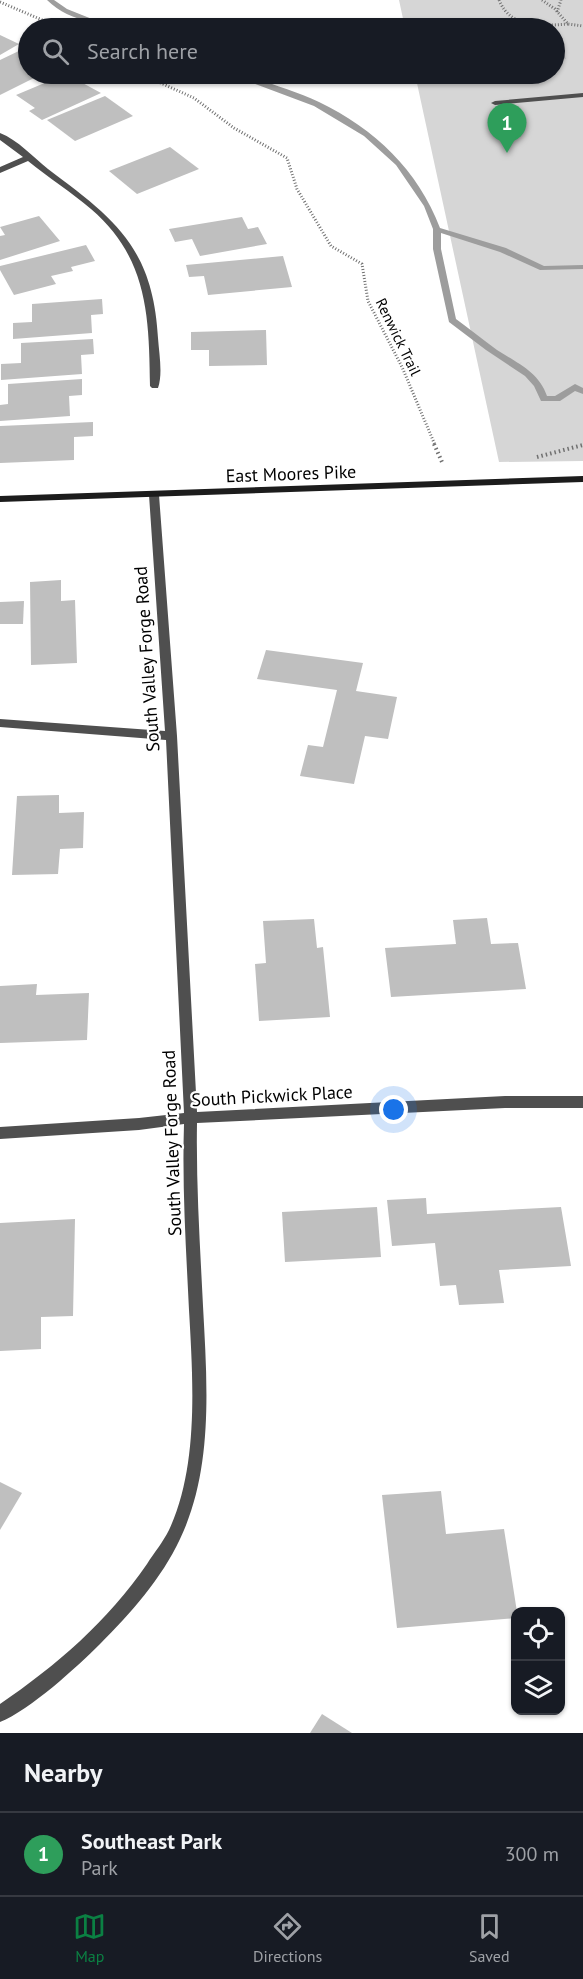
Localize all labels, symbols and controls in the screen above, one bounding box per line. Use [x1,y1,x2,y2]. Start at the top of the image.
search box [18,18,565,84]
icon: search [39,35,72,68]
text: Search here [87,37,198,65]
pin: 1 [488,104,526,153]
street label: Renwick Trail [372,295,426,379]
street label: East Moores Pike [225,460,357,487]
street label: South Valley Forge Road [129,565,164,753]
street label: South Valley Forge Road [157,1050,186,1236]
street label: South Pickwick Place [191,1080,353,1111]
your location [379,1095,408,1124]
map controls [511,1607,565,1715]
button: locate [511,1607,565,1661]
button: layers [511,1661,565,1715]
text: Nearby [24,1756,102,1789]
text: Southeast Park [81,1827,222,1855]
text: 1 [38,1841,49,1867]
text: 300 m [505,1841,559,1867]
text: Park [81,1855,118,1881]
tab: Map [73,1910,106,1966]
tab: Directions [253,1910,322,1966]
tab: Saved [469,1910,510,1966]

